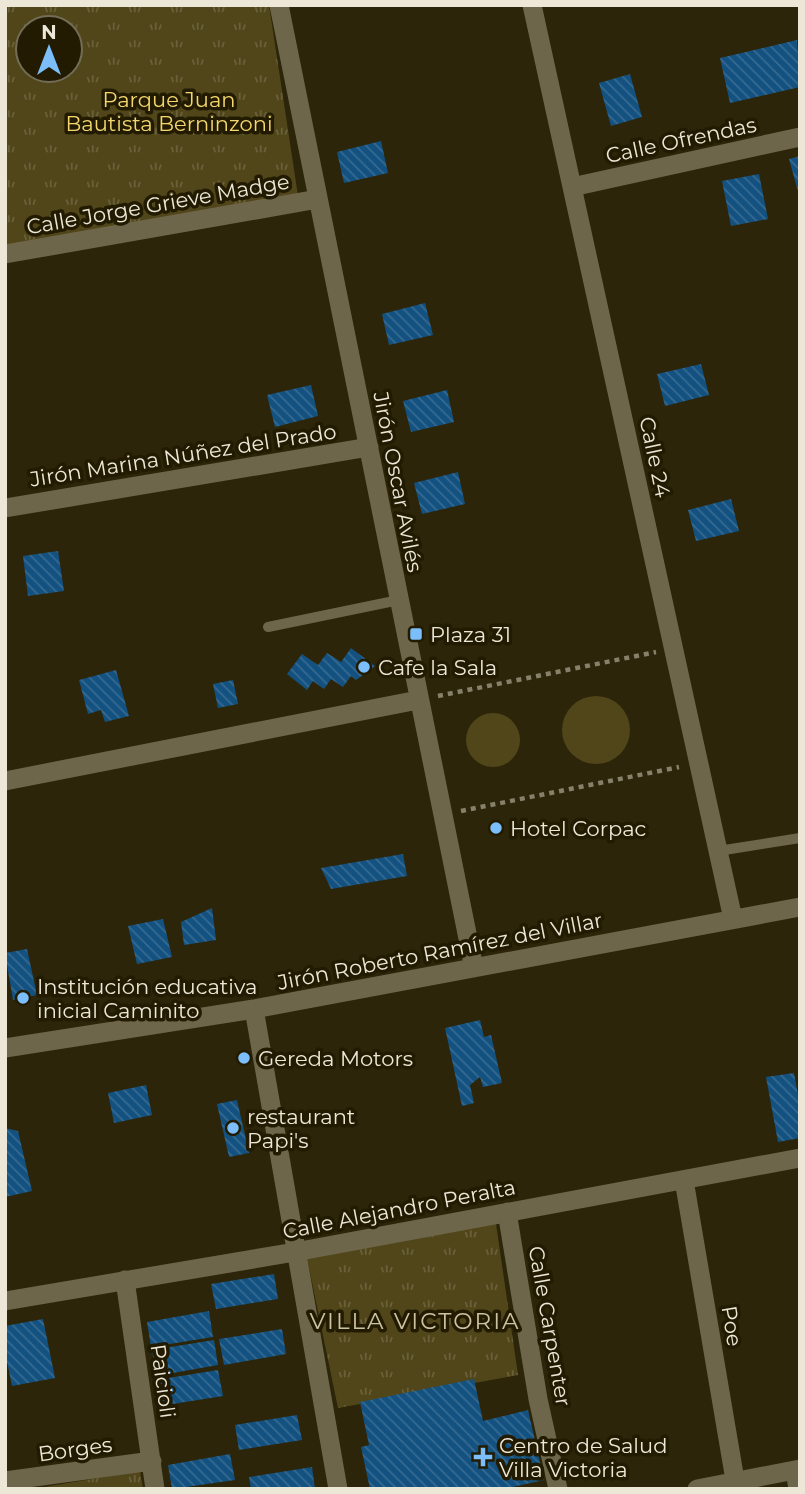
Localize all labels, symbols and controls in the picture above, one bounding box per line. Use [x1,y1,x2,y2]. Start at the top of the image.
north arrow [14,14,84,84]
text: N [41,21,57,44]
park label: Parque Juan Bautista Berninzoni [65,87,273,136]
street label: Calle Ofrendas [603,112,759,168]
street label: Calle Jorge Grieve Madge [25,169,291,239]
street label: Jirón Oscar Avilés [368,389,428,574]
street label: Calle 24 [634,414,676,500]
street label: Jirón Marina Núñez del Prado [27,418,338,492]
place label: Plaza 31 [430,622,511,647]
marker: Plaza 31 [408,626,424,642]
place label: Cafe la Sala [378,655,497,680]
marker: Cafe la Sala [356,659,372,675]
place label: Hotel Corpac [510,816,646,841]
marker: Hotel Corpac [488,820,504,836]
street label: Jirón Roberto Ramírez del Villar [274,907,605,995]
place label: Institución educativa inicial Caminito [37,974,257,1023]
marker: Institución educativa inicial Caminito [15,990,31,1006]
place label: Gereda Motors [258,1046,413,1071]
marker: Gereda Motors [236,1050,252,1066]
place label: restaurant Papi's [247,1104,355,1153]
marker: restaurant Papi's [225,1120,241,1136]
street label: Calle Alejandro Peralta [280,1174,518,1244]
street label: Calle Carpenter [524,1244,576,1408]
street label: Poe [716,1304,748,1348]
district label: VILLA VICTORIA [309,1307,521,1335]
street label: Paicioli [145,1342,181,1420]
street label: Borges [36,1431,114,1467]
place label: Centro de Salud Villa Victoria [499,1433,667,1482]
marker: Centro de Salud Villa Victoria [473,1447,493,1467]

